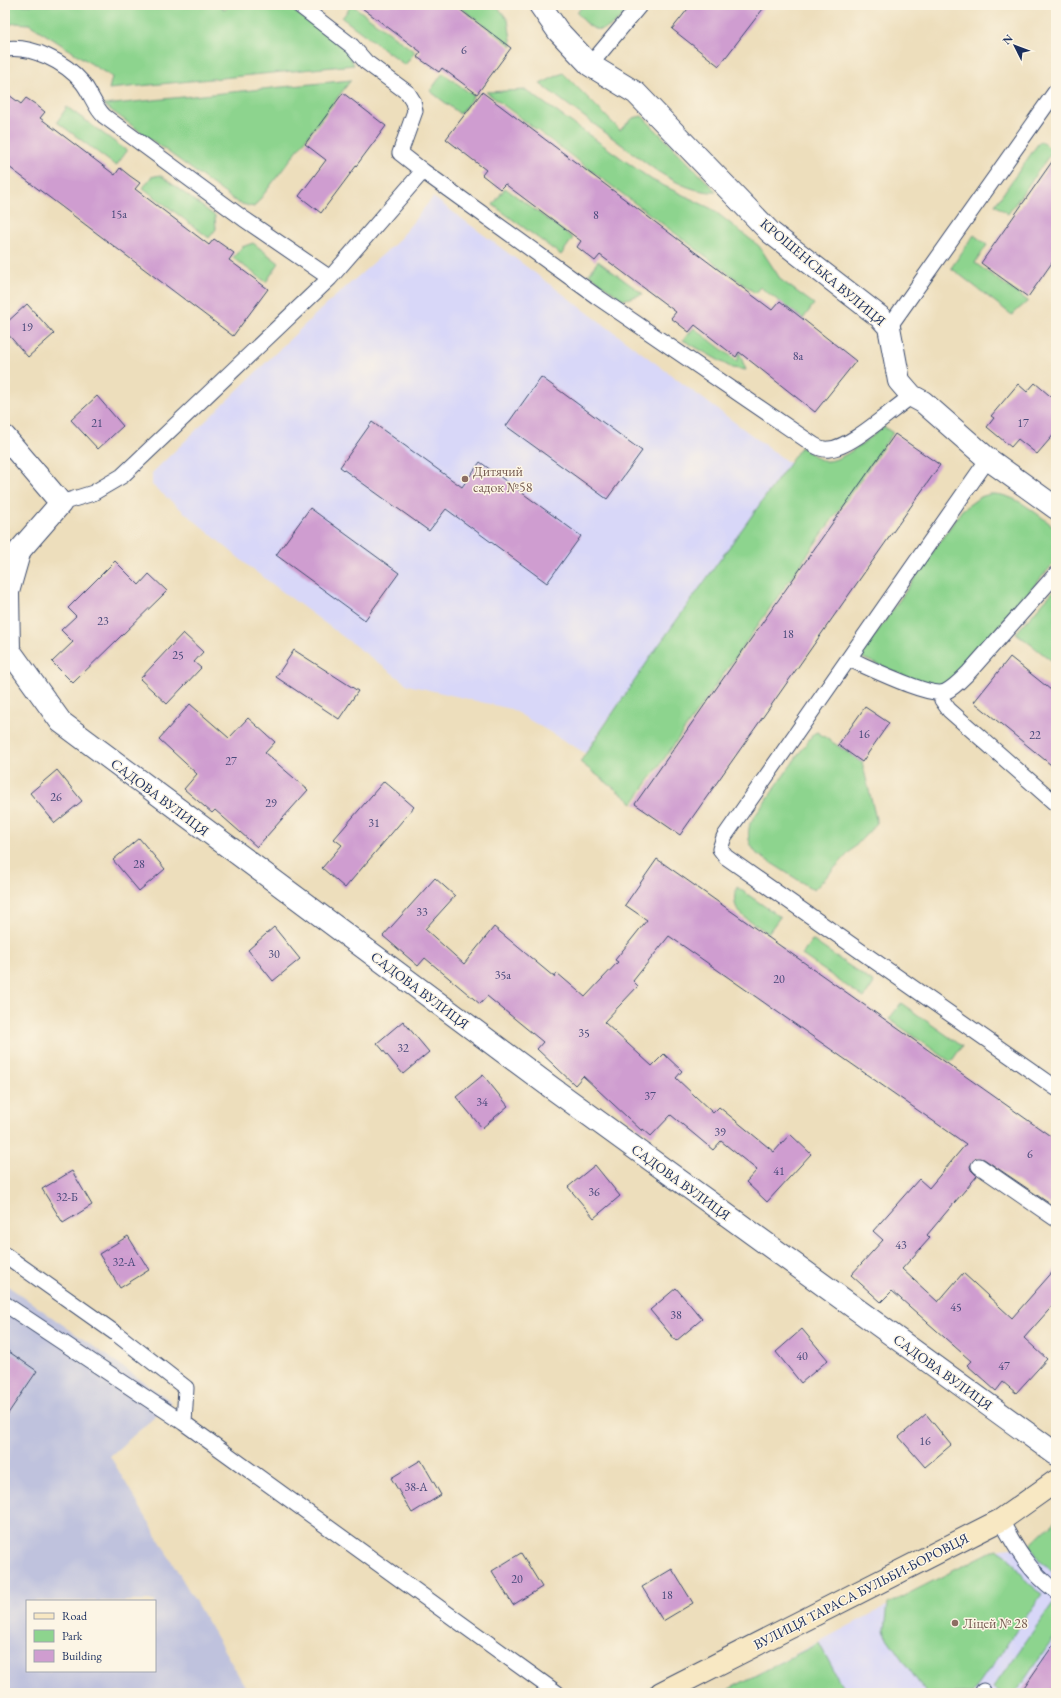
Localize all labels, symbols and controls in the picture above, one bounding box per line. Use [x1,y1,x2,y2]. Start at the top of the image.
north arrow [995,26,1035,66]
text: N [999,31,1016,47]
house number: 6 [461,42,467,58]
house number: 15а [111,206,127,222]
house number: 8 [593,207,599,223]
street label: КРОШЕНСЬКА ВУЛИЦЯ [757,214,890,330]
house number: 19 [21,319,33,335]
house number: 8а [793,348,803,364]
house number: 21 [91,415,103,431]
house number: 17 [1017,415,1029,431]
place label: Дитячий садок №58 [473,462,533,496]
marker: Дитячий садок №58 [460,474,470,484]
house number: 23 [97,613,109,629]
house number: 18 [782,626,794,642]
house number: 25 [172,647,184,663]
house number: 16 [858,726,870,742]
house number: 22 [1029,727,1041,743]
house number: 27 [225,753,237,769]
street label: САДОВА ВУЛИЦЯ [107,754,213,840]
house number: 26 [50,789,62,805]
house number: 29 [265,795,277,811]
house number: 31 [368,815,380,831]
house number: 28 [133,856,145,872]
house number: 33 [416,904,428,920]
house number: 30 [268,946,280,962]
street label: САДОВА ВУЛИЦЯ [367,947,473,1033]
house number: 35а [495,967,511,983]
house number: 20 [773,971,785,987]
house number: 35 [578,1025,590,1041]
house number: 32 [397,1040,409,1056]
house number: 37 [644,1088,656,1104]
house number: 34 [476,1094,488,1110]
house number: 39 [714,1124,726,1140]
street label: САДОВА ВУЛИЦЯ [628,1140,735,1224]
house number: 6 [1027,1146,1033,1162]
house number: 41 [773,1163,785,1179]
house number: 36 [588,1184,600,1200]
house number: 32-Б [56,1189,78,1205]
house number: 43 [895,1237,907,1253]
house number: 32-А [112,1254,136,1270]
house number: 45 [950,1299,962,1315]
house number: 38 [670,1307,682,1323]
street label: САДОВА ВУЛИЦЯ [890,1330,997,1414]
house number: 40 [796,1348,808,1364]
house number: 47 [998,1358,1010,1374]
house number: 16 [919,1433,931,1449]
house number: 38-А [404,1479,428,1495]
street label: ВУЛИЦЯ ТАРАСА БУЛЬБИ-БОРОВЦЯ [750,1528,972,1653]
house number: 20 [511,1571,523,1587]
house number: 18 [661,1587,673,1603]
legend [26,1600,156,1672]
text: Road [62,1608,88,1624]
place label: Ліцей № 28 [963,1614,1028,1632]
marker: Ліцей № 28 [950,1618,960,1628]
text: Park [62,1628,83,1644]
text: Building [62,1648,103,1664]

